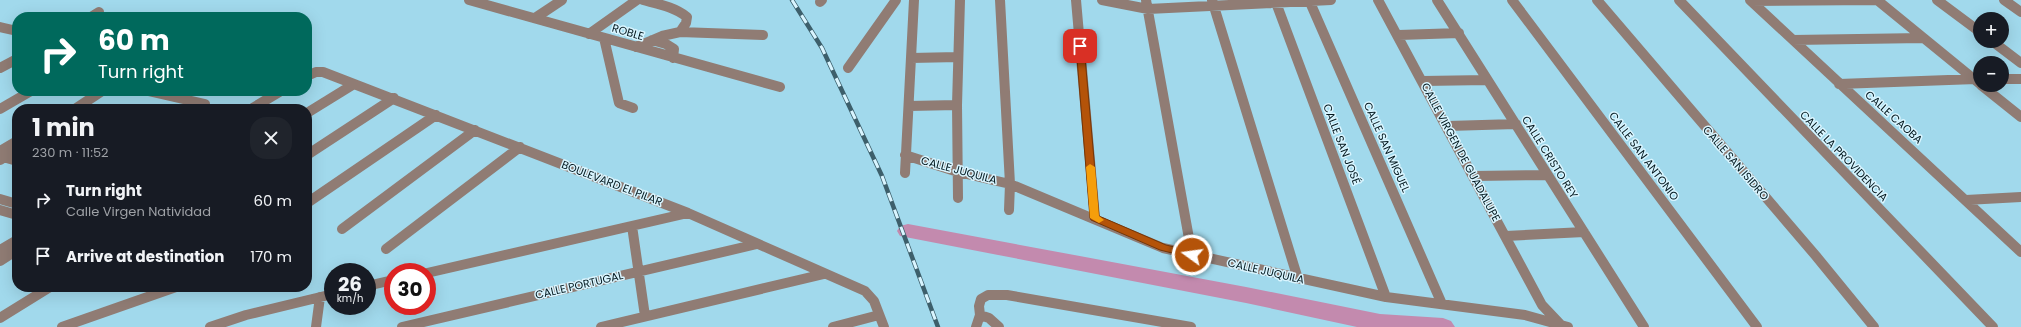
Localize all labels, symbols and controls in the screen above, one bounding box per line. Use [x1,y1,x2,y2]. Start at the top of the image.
map controls [1973,12,2009,92]
button: + [1973,12,2009,48]
street label: ROBLE [610,20,646,44]
text: 60 m [98,21,170,60]
icon: right [32,28,84,80]
pin [1063,29,1097,63]
icon: arrive [1069,35,1091,57]
button: − [1973,56,2009,92]
text: Turn right [98,59,184,84]
street label: CALLE VIRGEN DE GUADALUPE [1418,80,1504,224]
street label: CALLE CAOBA [1862,87,1927,148]
street label: CALLE SAN MIGUEL [1360,99,1414,195]
street label: CALLE SAN JOSÉ [1319,101,1365,187]
street label: CALLE LA PROVIDENCIA [1796,107,1892,205]
street label: CALLE SAN ANTONIO [1605,108,1683,204]
text: 1 min [32,111,95,144]
street label: CALLE CRISTO REY [1518,113,1582,202]
button: close [250,117,292,159]
street label: CALLE SAN ISIDRO [1699,122,1773,204]
text: 230 m · 11:52 [32,143,109,162]
street label: CALLE JUQUILA [919,152,999,188]
street label: BOULEVARD EL PILAR [559,156,665,210]
text: Turn right [66,180,142,201]
icon: right [32,189,54,211]
text: 60 m [254,190,292,211]
text: Calle Virgen Natividad [66,202,211,221]
position arrow [1171,234,1213,276]
icon: arrive [32,245,54,267]
text: Arrive at destination [66,246,224,267]
text: 170 m [250,246,292,267]
street label: CALLE JUQUILA [1226,254,1306,288]
speed limit sign: 30 [384,263,436,315]
street label: CALLE PORTUGAL [533,267,625,303]
text: 26 [338,270,362,298]
text: km/h [337,291,363,306]

